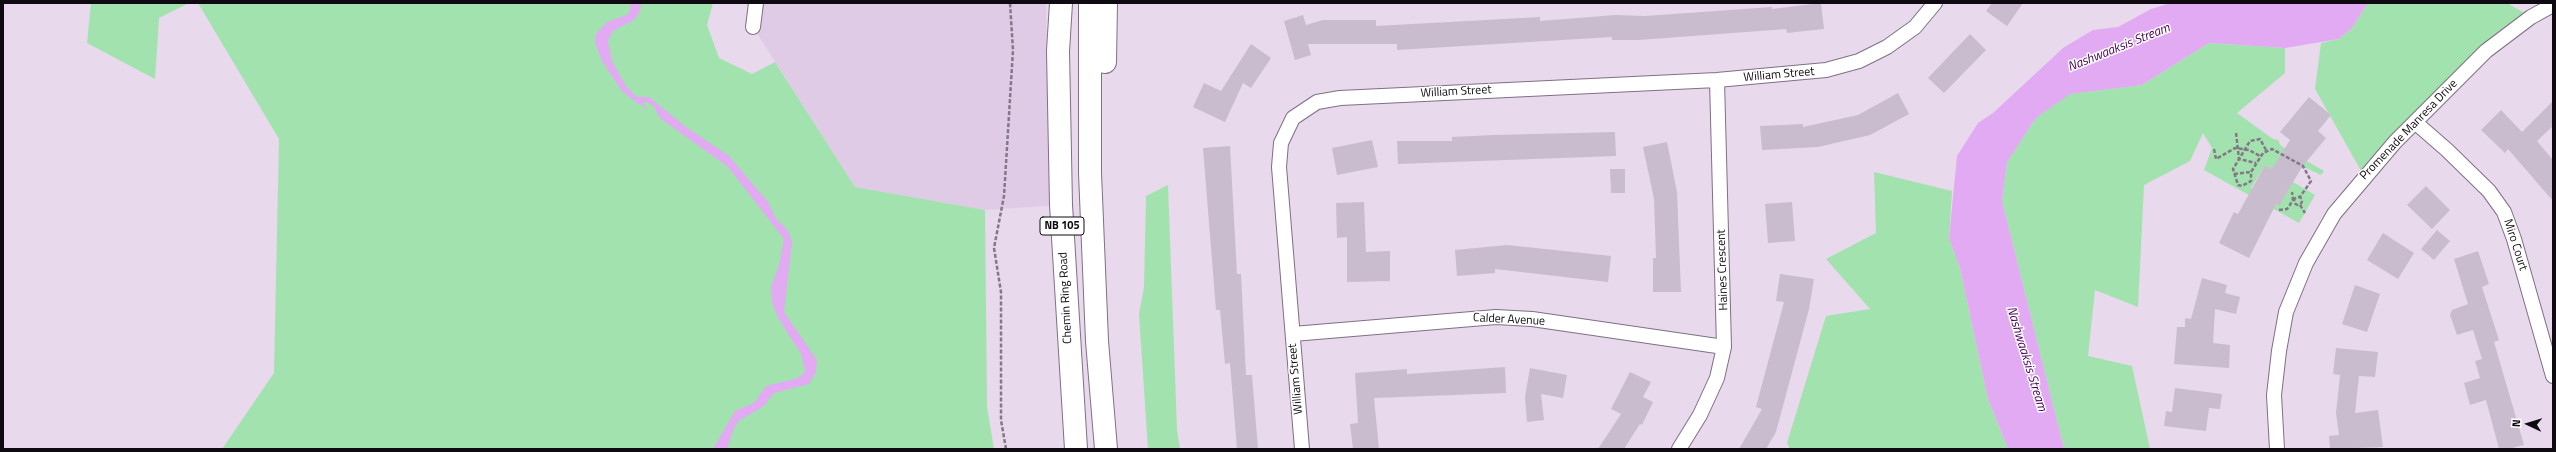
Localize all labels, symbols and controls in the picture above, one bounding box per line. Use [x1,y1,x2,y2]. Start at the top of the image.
water label: Nashwaaksis Stream [2066,20,2172,76]
street label: William Street [1743,65,1815,85]
street label: Promenade Manresa Drive [2357,77,2461,183]
street label: William Street [1420,83,1492,101]
road number: NB 105 [1040,217,1084,235]
street label: Miro Court [2500,217,2530,273]
street label: Haines Crescent [1714,229,1732,311]
street label: Chemin Ring Road [1056,252,1076,344]
water label: Nashwaaksis Stream [2003,305,2049,413]
street label: Calder Avenue [1473,311,1545,329]
street label: William Street [1286,343,1306,415]
north arrow [2508,404,2548,444]
text: N [2508,419,2524,428]

